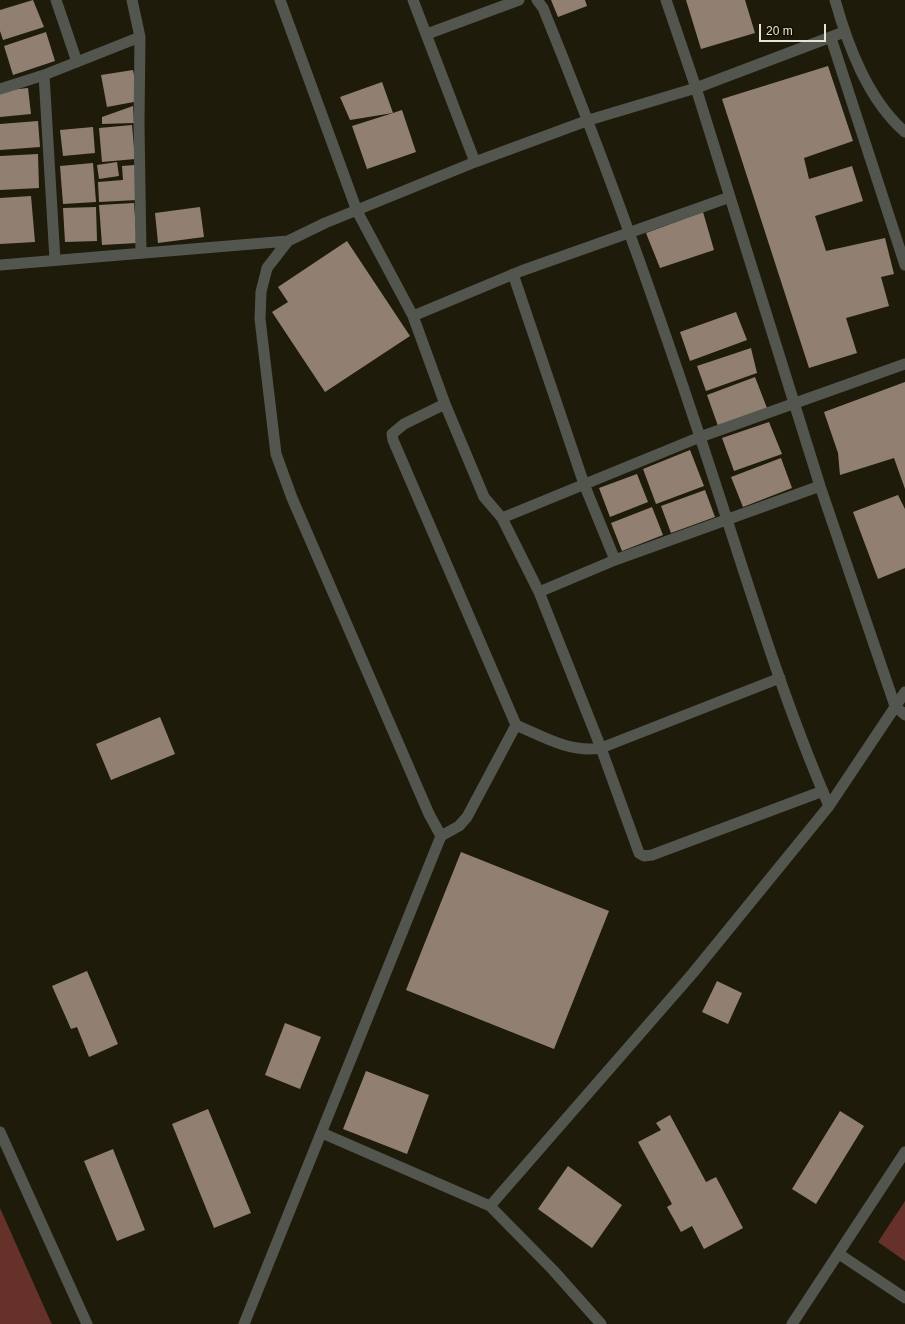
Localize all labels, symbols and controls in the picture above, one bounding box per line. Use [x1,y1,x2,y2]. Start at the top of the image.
scale bar [761,16,828,42]
text: 20 m [766,24,793,38]

